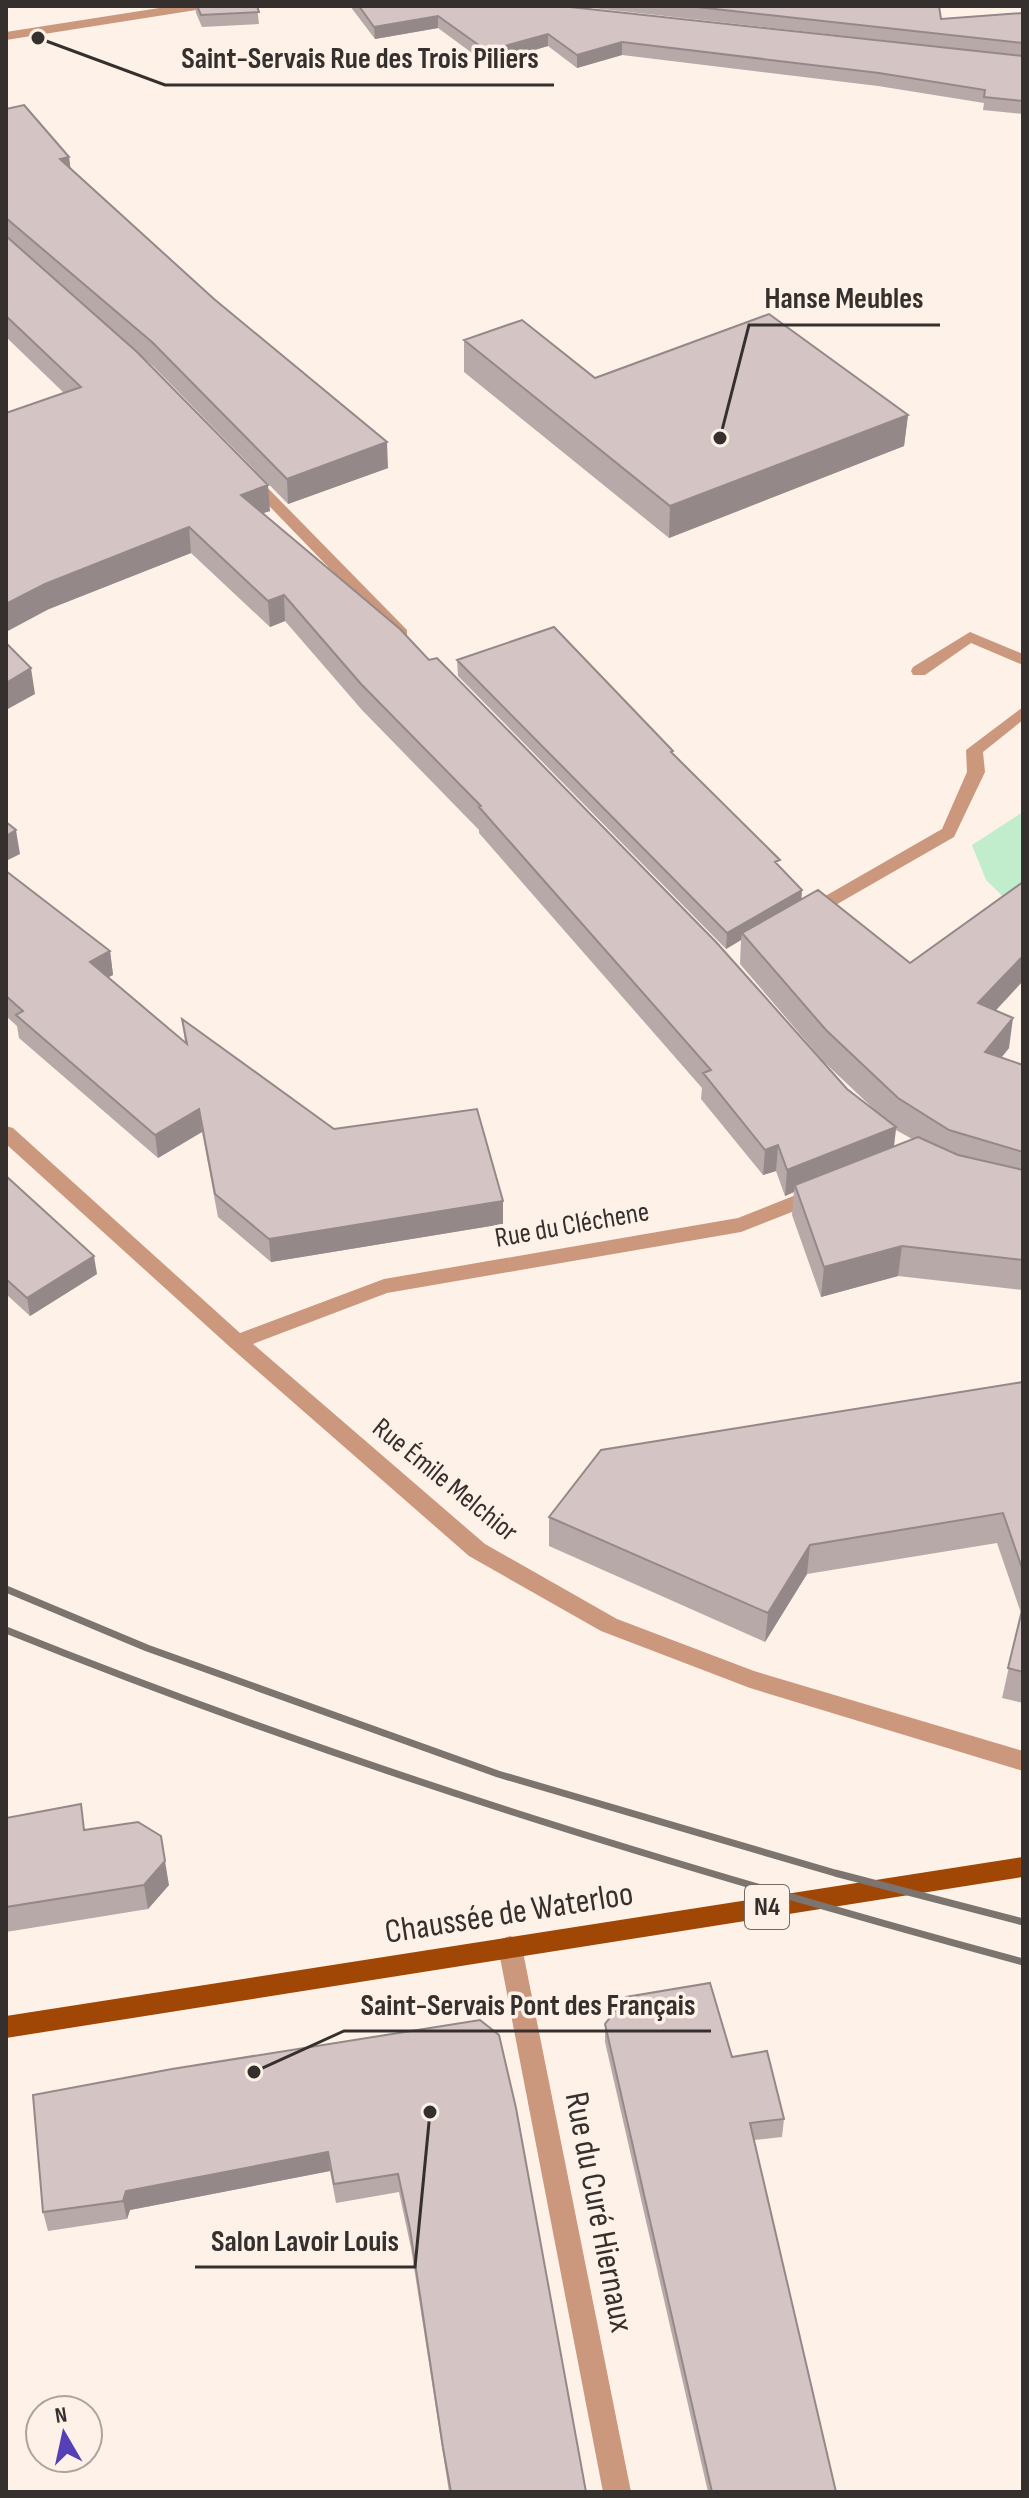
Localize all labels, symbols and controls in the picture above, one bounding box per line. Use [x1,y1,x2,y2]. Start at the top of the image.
callout: Saint-Servais Rue des Trois Piliers [165,31,554,85]
text: Saint-Servais Rue des Trois Piliers [181,41,539,77]
callout: Hanse Meubles [749,271,940,325]
text: Hanse Meubles [765,281,923,317]
street label: Rue du Cléchene [492,1195,652,1255]
street label: Rue Émile Melchior [366,1411,524,1549]
street label: Chaussée de Waterloo [382,1873,636,1953]
road number: N4 [745,1885,789,1929]
callout: Saint-Servais Pont des Français [344,1977,711,2031]
text: Saint-Servais Pont des Français [361,1988,695,2024]
street label: Rue du Curé Hiernaux [556,2089,642,2336]
callout: Salon Lavoir Louis [195,2213,415,2267]
text: Salon Lavoir Louis [211,2224,399,2260]
north arrow [24,2394,104,2474]
text: N [53,2401,69,2430]

